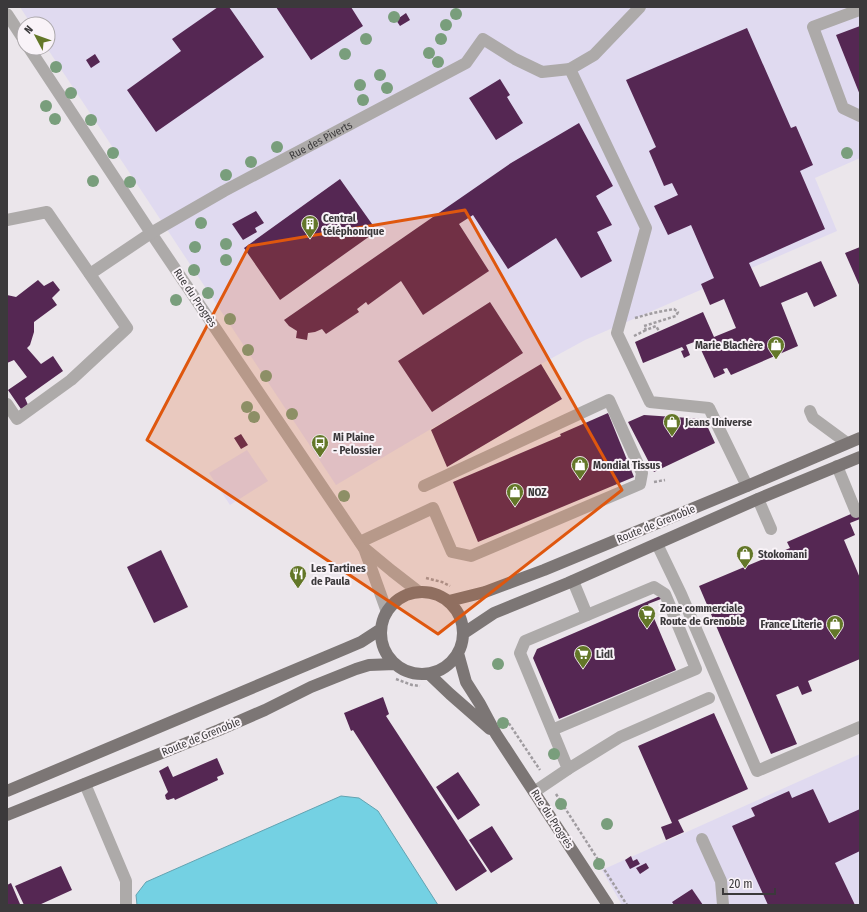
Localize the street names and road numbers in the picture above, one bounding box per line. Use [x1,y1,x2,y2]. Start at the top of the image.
street label: Rue des Piverts [287,118,355,162]
street label: Rue du Progrès [171,266,219,330]
street label: Route de Grenoble [615,502,697,546]
street label: Route de Grenoble [160,715,242,759]
street label: Rue du Progrès [528,787,576,851]

